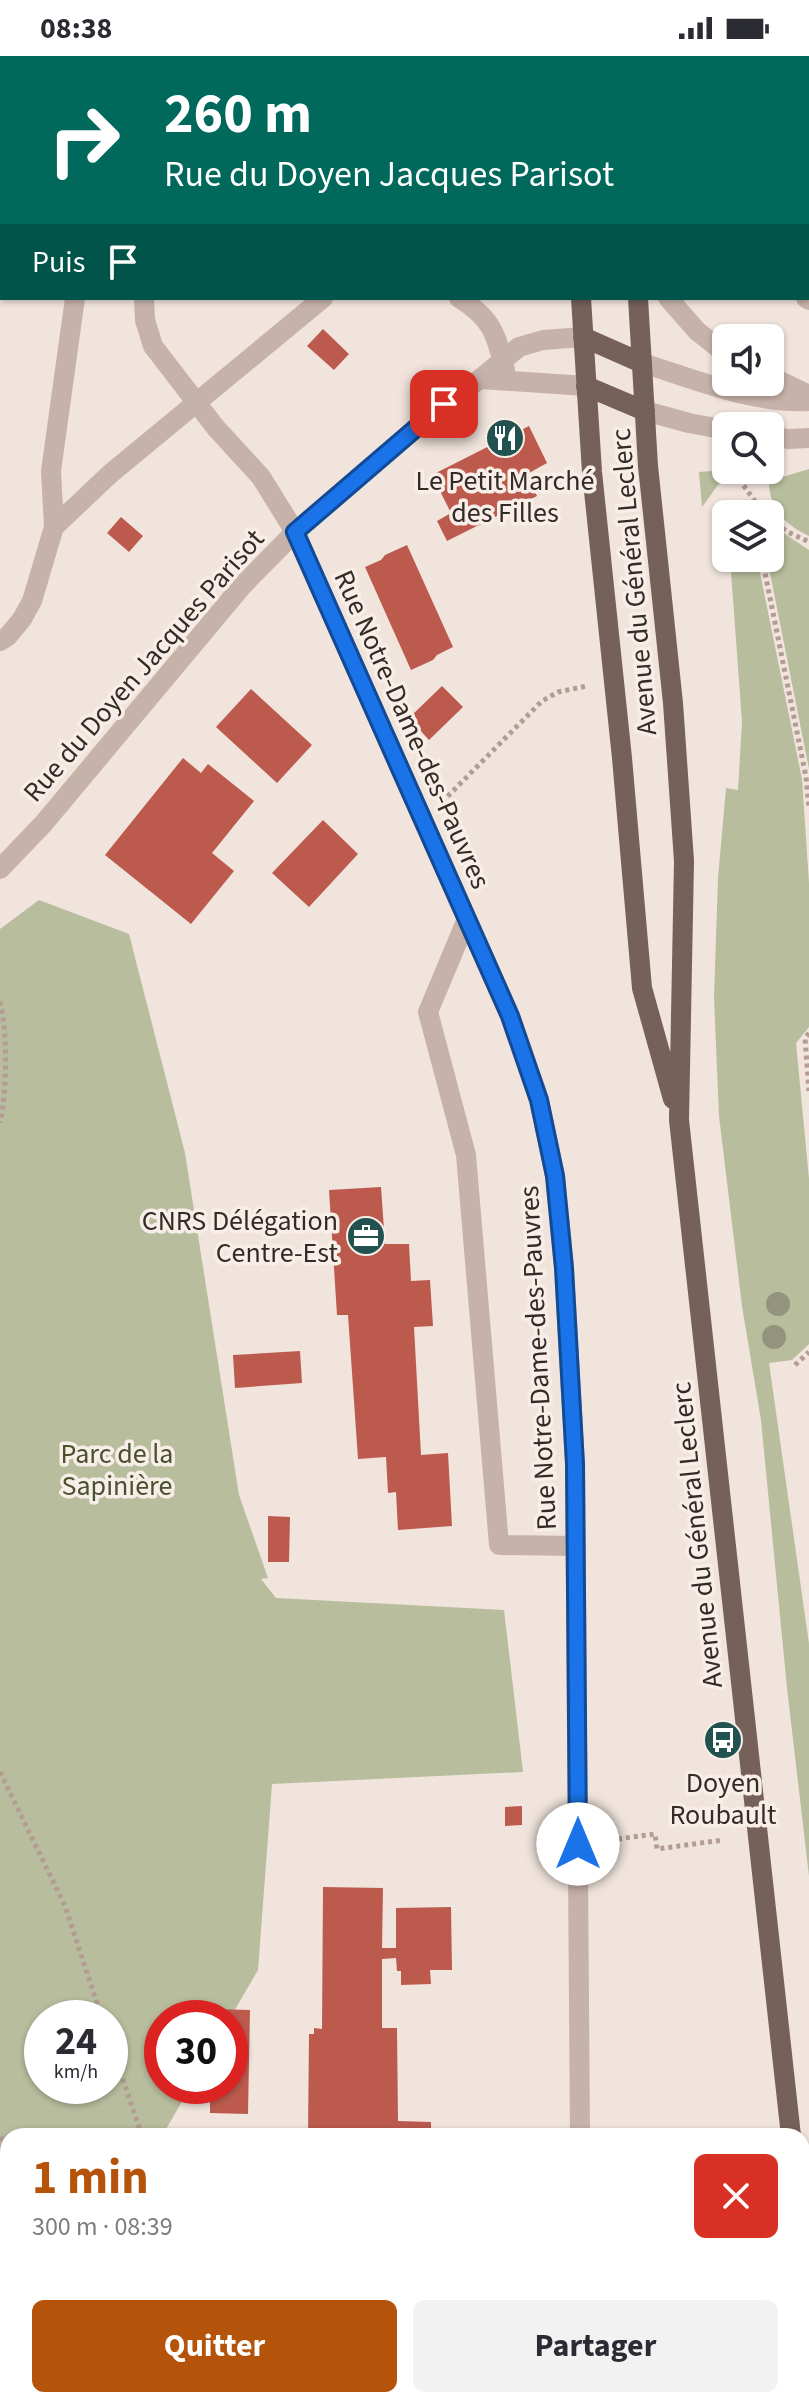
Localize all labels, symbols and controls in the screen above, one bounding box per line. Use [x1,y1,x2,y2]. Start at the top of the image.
text: 08:38 [40,7,112,50]
text: 260 m [164,75,312,154]
icon: right [32,88,136,192]
text: Rue du Doyen Jacques Parisot [164,149,614,200]
icon: arrive [101,240,145,284]
text: Puis [32,241,85,284]
map controls [712,324,784,572]
button: sound [712,324,784,396]
pin [410,370,478,438]
icon: arrive [422,382,466,426]
button: search [712,412,784,484]
restaurant icon: Le Petit Marché des Filles [484,417,526,459]
street label: Avenue du Général Leclerc [601,427,667,737]
place label: Le Petit Marché des Filles [416,461,594,533]
button: layers [712,500,784,572]
street label: Rue du Doyen Jacques Parisot [14,520,274,811]
street label: Rue Notre-Dame-des-Pauvres [324,564,501,895]
street label: Rue Notre-Dame-des-Pauvres [509,1185,567,1531]
place label: CNRS Délégation Centre-Est [142,1201,339,1273]
office icon: CNRS Délégation Centre-Est [345,1215,387,1257]
street label: Avenue du Général Leclerc [661,1380,733,1690]
park label: Parc de la Sapinière [61,1434,173,1506]
bus stop icon: Doyen Roubault [702,1719,744,1761]
place label: Doyen Roubault [669,1763,777,1835]
position arrow [536,1802,620,1886]
speed limit sign: 30 [144,2000,248,2104]
text: 24 [55,2013,97,2070]
text: km/h [54,2058,98,2086]
text: 1 min [32,2144,149,2212]
button: close [694,2154,778,2238]
text: 300 m · 08:39 [32,2208,173,2245]
button: Quitter [32,2300,397,2392]
button: Partager [413,2300,778,2392]

